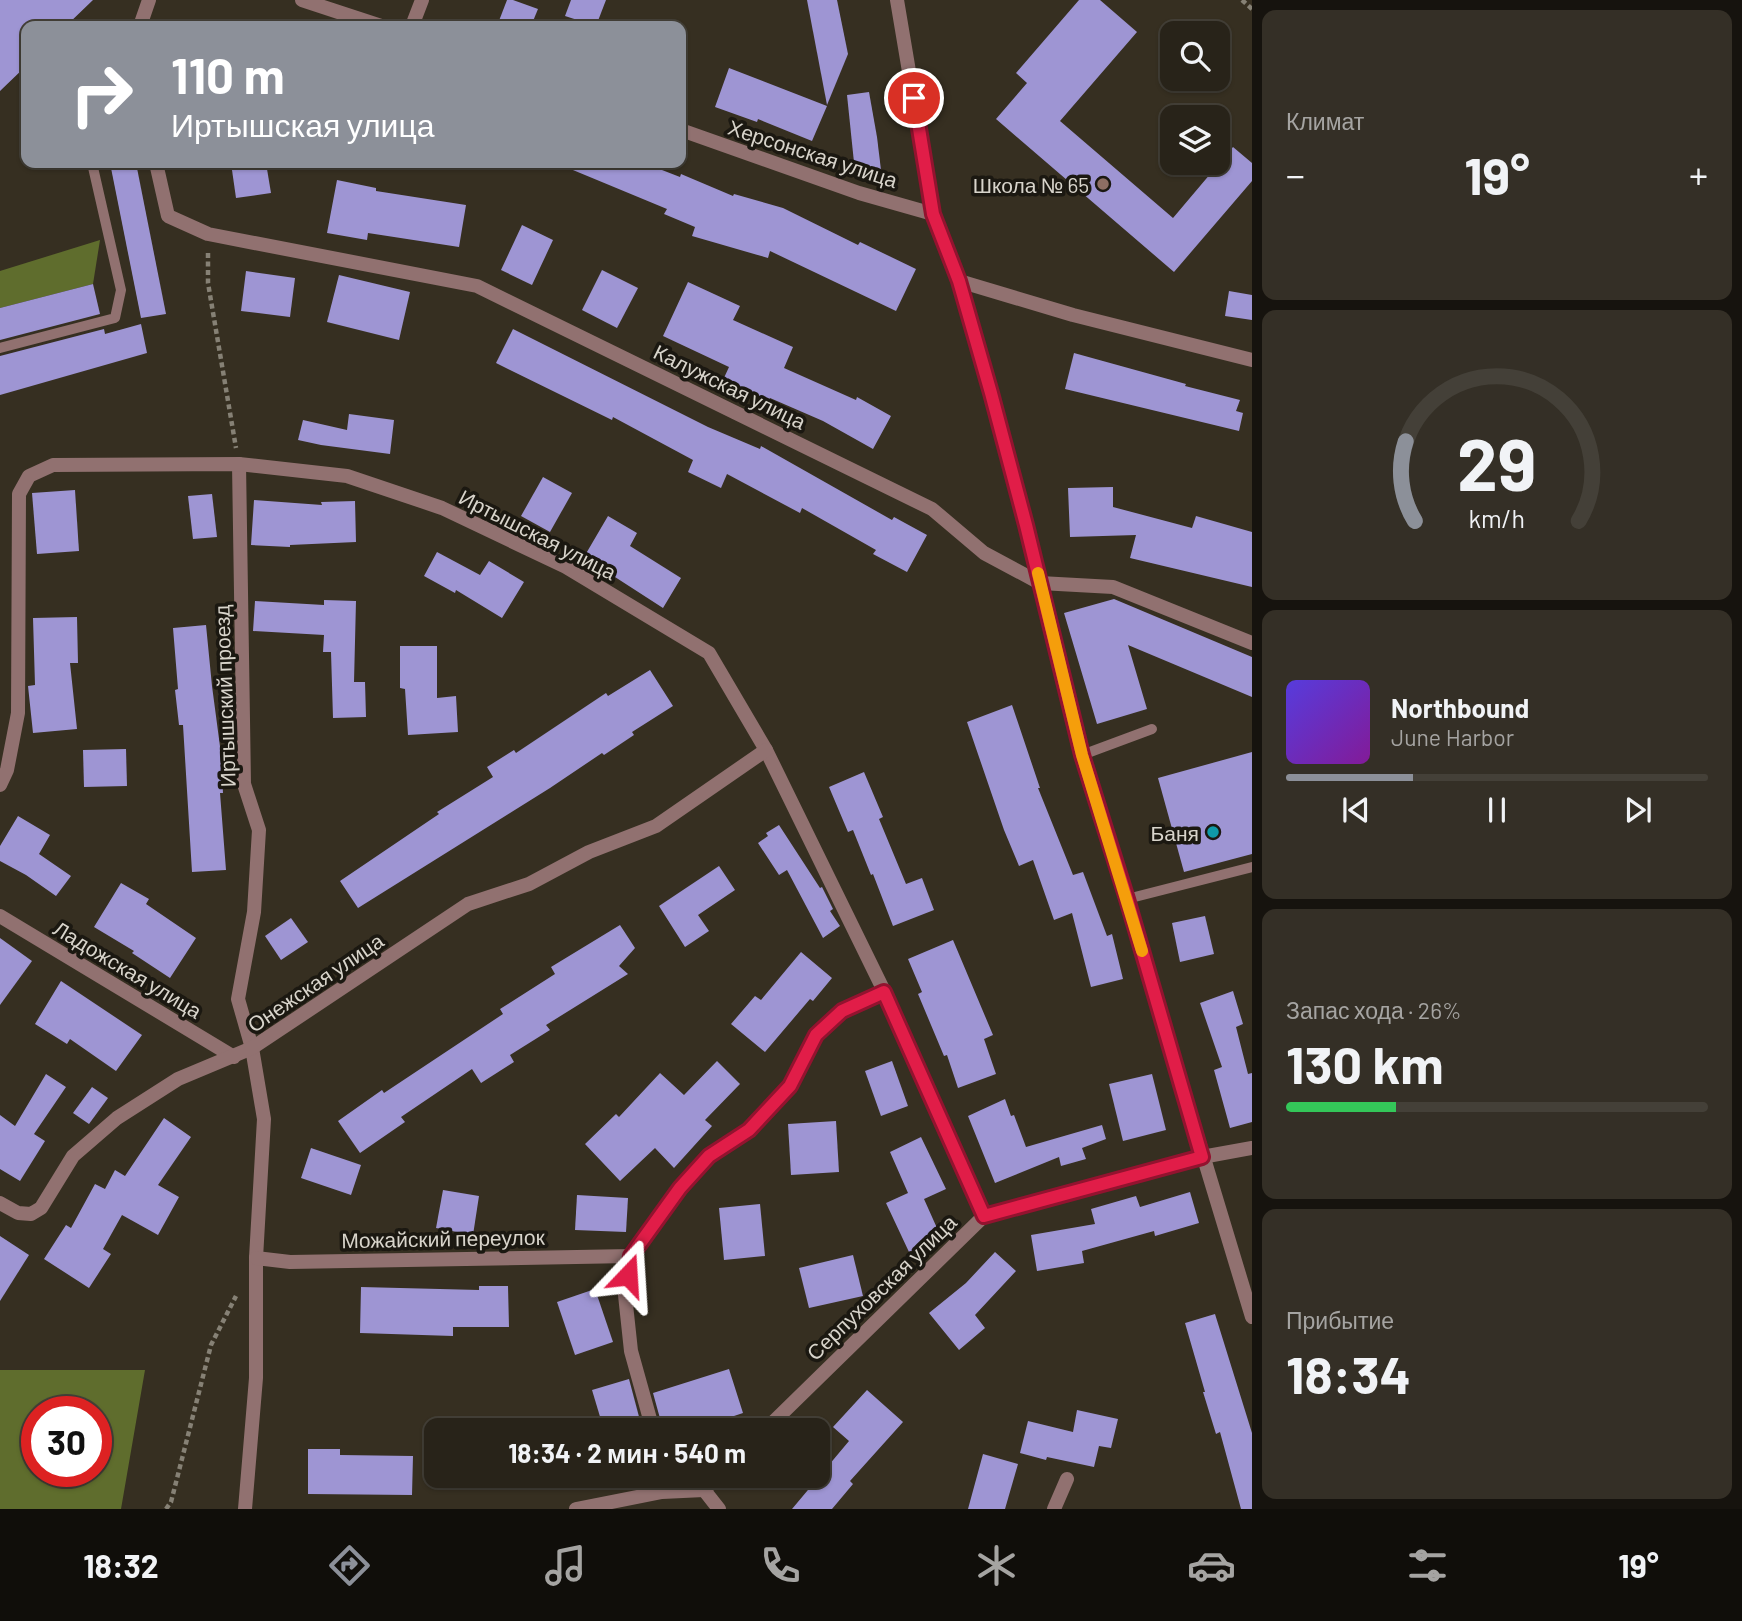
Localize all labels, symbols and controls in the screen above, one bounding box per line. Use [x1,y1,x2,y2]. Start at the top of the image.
map controls [1160,21,1230,175]
button: search [1160,21,1230,91]
text: 110 m [171,45,285,104]
icon: right [56,49,147,140]
pin [884,68,944,128]
icon: arrive [895,79,933,117]
text: Иртышская улица [171,105,435,143]
button: layers [1160,105,1230,175]
text: Климат [1286,107,1364,135]
street label: Херсонская улица [725,114,901,192]
text: 19° [1464,143,1530,205]
text: − [1286,151,1305,197]
text: + [1689,151,1708,197]
place label: Школа № 65 [973,172,1089,197]
marker: Школа № 65 [1095,176,1111,192]
street label: Калужская улица [650,338,810,434]
text: 29 [1457,418,1537,506]
street label: Иртышская улица [455,484,621,585]
text: km/h [1469,502,1525,532]
street label: Иртышский проезд [208,604,240,788]
text: Northbound [1391,692,1529,723]
text: June Harbor [1391,723,1514,751]
icon: previous [1337,791,1375,829]
icon: pause [1478,791,1516,829]
icon: next [1619,791,1657,829]
place label: Баня [1151,820,1199,845]
marker: Баня [1205,824,1221,840]
street label: Ладожская улица [49,915,207,1023]
street label: Онежская улица [242,927,388,1037]
text: Запас хода · 26% [1286,996,1461,1024]
text: 130 km [1286,1032,1444,1094]
street label: Серпуховская улица [801,1209,961,1365]
street label: Можайский переулок [341,1224,546,1252]
position arrow [591,1238,665,1312]
text: Прибытие [1286,1306,1394,1334]
text: 18:34 [1286,1342,1411,1404]
speed limit sign: 30 [21,1396,112,1487]
text: 18:34 · 2 мин · 540 m [508,1437,746,1468]
icon: directions [325,1541,374,1590]
icon: music [541,1541,590,1590]
icon: phone [756,1541,805,1590]
icon: climate [972,1541,1021,1590]
icon: car [1187,1541,1236,1590]
icon: filters [1403,1541,1452,1590]
text: 18:32 [83,1546,159,1584]
text: 19° [1618,1546,1659,1584]

